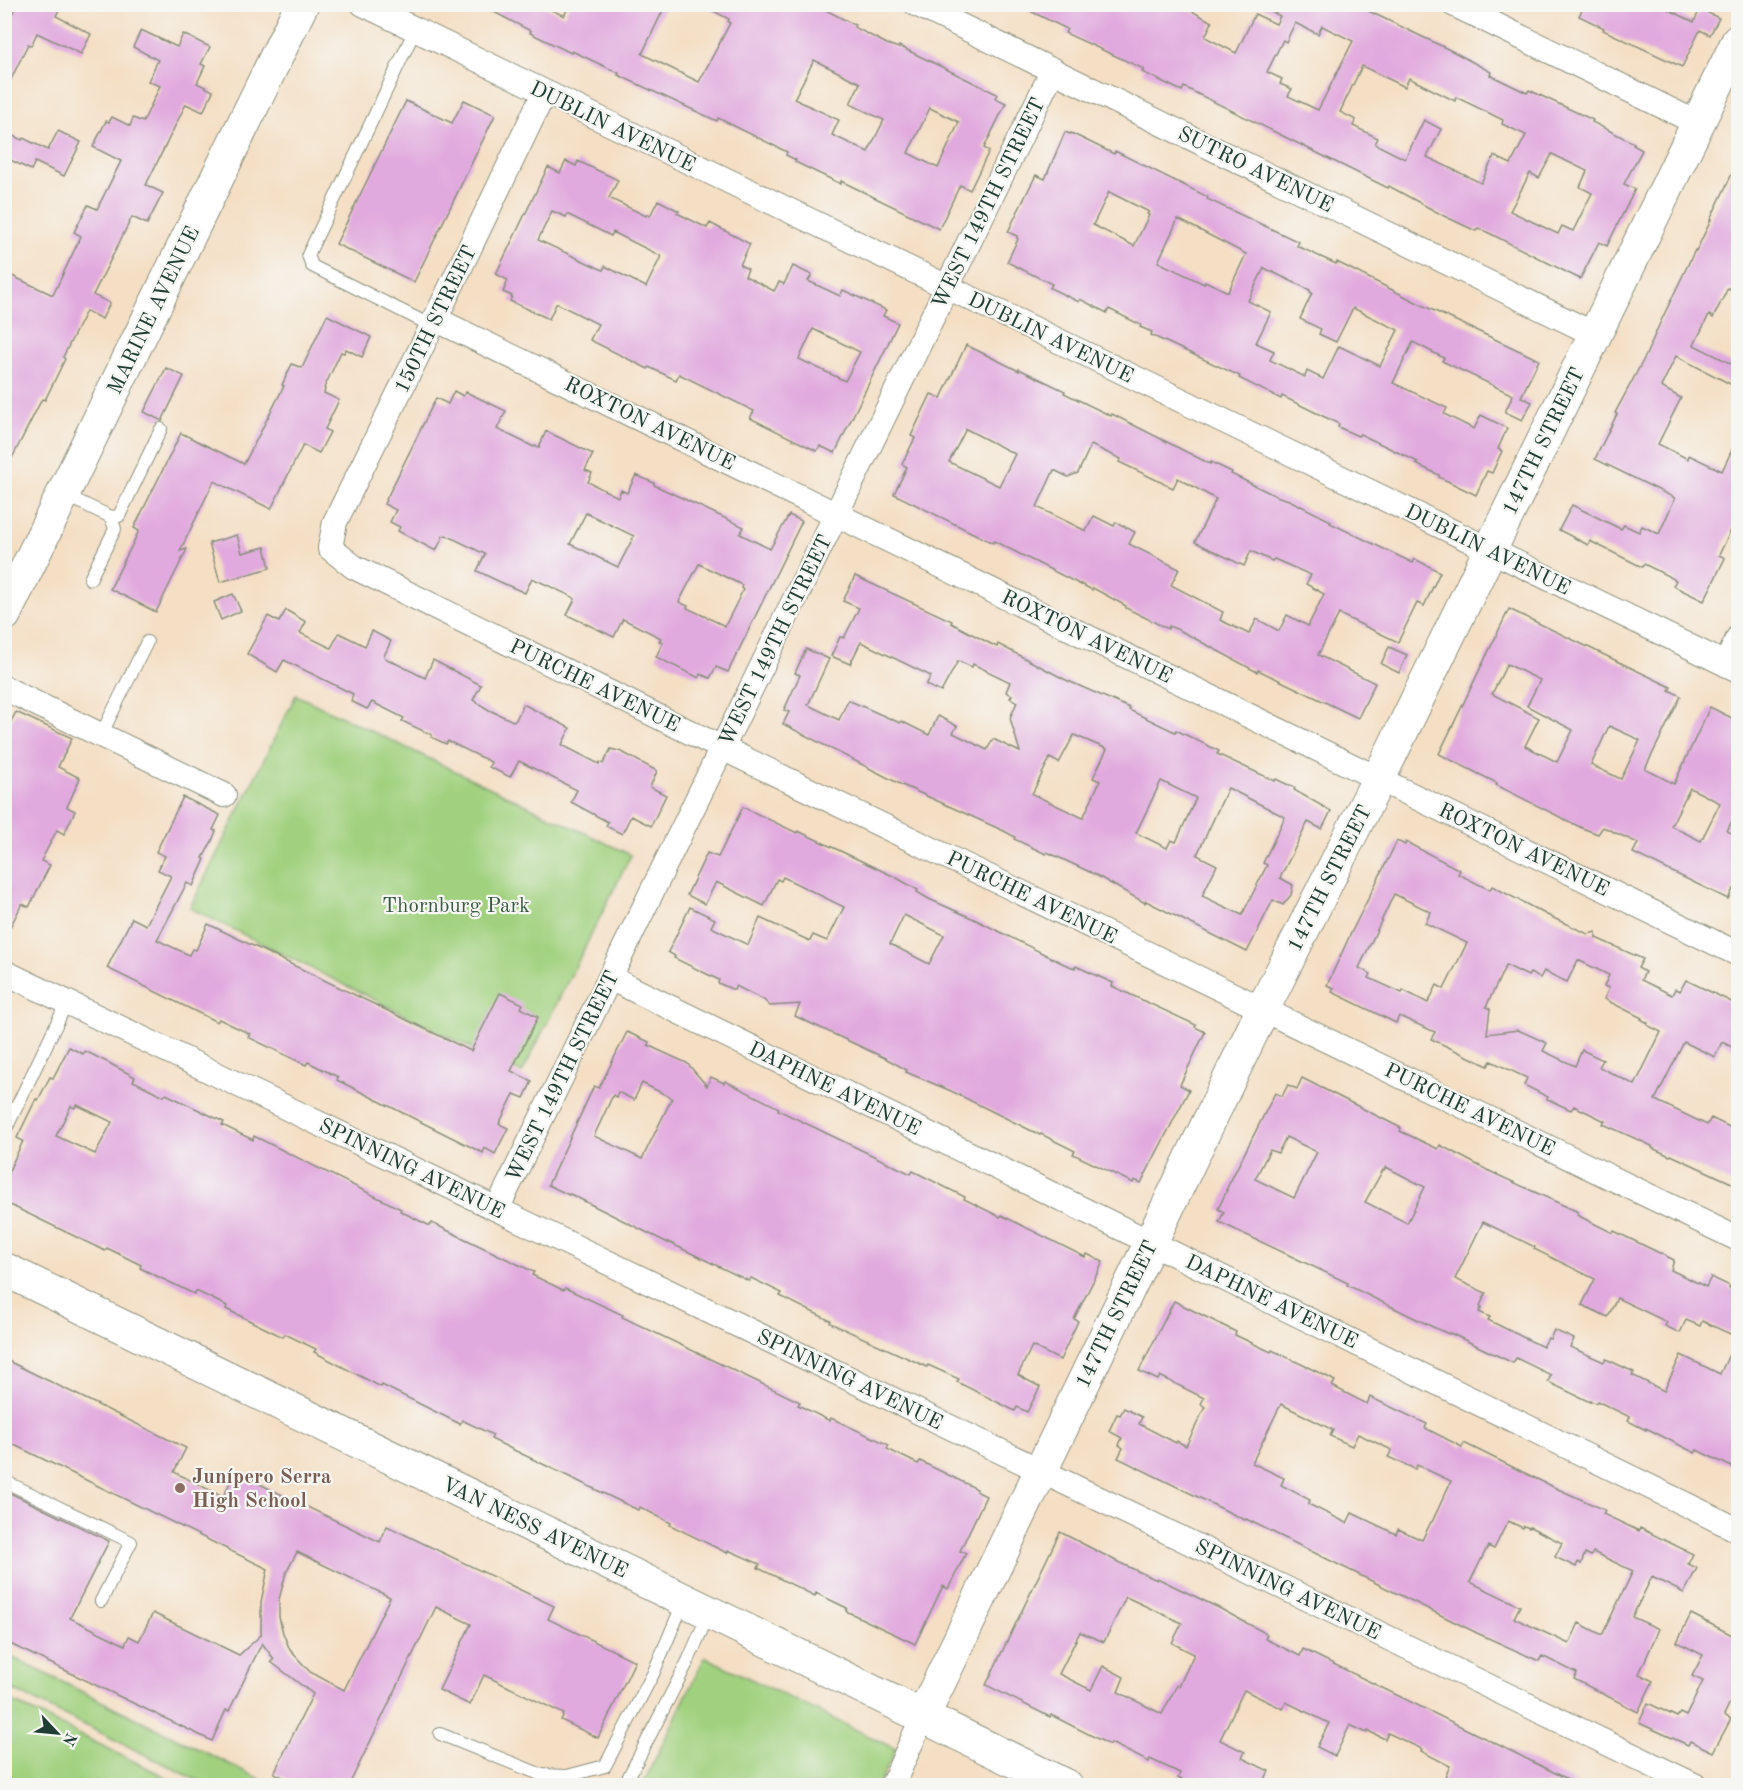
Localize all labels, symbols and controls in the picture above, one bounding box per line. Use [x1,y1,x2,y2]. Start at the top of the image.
street label: DUBLIN AVENUE [526,78,698,176]
street label: WEST 149TH STREET [929,95,1050,312]
street label: SUTRO AVENUE [1174,124,1336,217]
street label: MARINE AVENUE [105,223,204,398]
street label: 150TH STREET [392,243,481,397]
street label: DUBLIN AVENUE [964,289,1136,387]
street label: 147TH STREET [1500,365,1589,519]
street label: ROXTON AVENUE [561,374,738,475]
street label: DUBLIN AVENUE [1401,501,1573,599]
street label: WEST 149TH STREET [716,532,837,749]
street label: ROXTON AVENUE [998,587,1175,688]
street label: PURCHE AVENUE [506,636,683,737]
street label: ROXTON AVENUE [1435,800,1612,901]
street label: 147TH STREET [1284,802,1376,955]
street label: PURCHE AVENUE [943,848,1120,949]
park label: Thornburg Park [382,896,530,917]
street label: WEST 149TH STREET [503,968,624,1185]
street label: DAPHNE AVENUE [745,1039,924,1140]
street label: PURCHE AVENUE [1381,1060,1558,1161]
street label: SPINNING AVENUE [315,1115,507,1223]
street label: 147TH STREET [1073,1238,1162,1392]
street label: DAPHNE AVENUE [1182,1252,1361,1353]
street label: SPINNING AVENUE [753,1326,945,1434]
place label: Junípero Serra High School [192,1467,332,1512]
street label: VAN NESS AVENUE [438,1474,631,1583]
marker: Junípero Serra High School [173,1481,187,1495]
street label: SPINNING AVENUE [1191,1536,1383,1644]
north arrow [27,1703,87,1763]
text: N [58,1730,79,1748]

